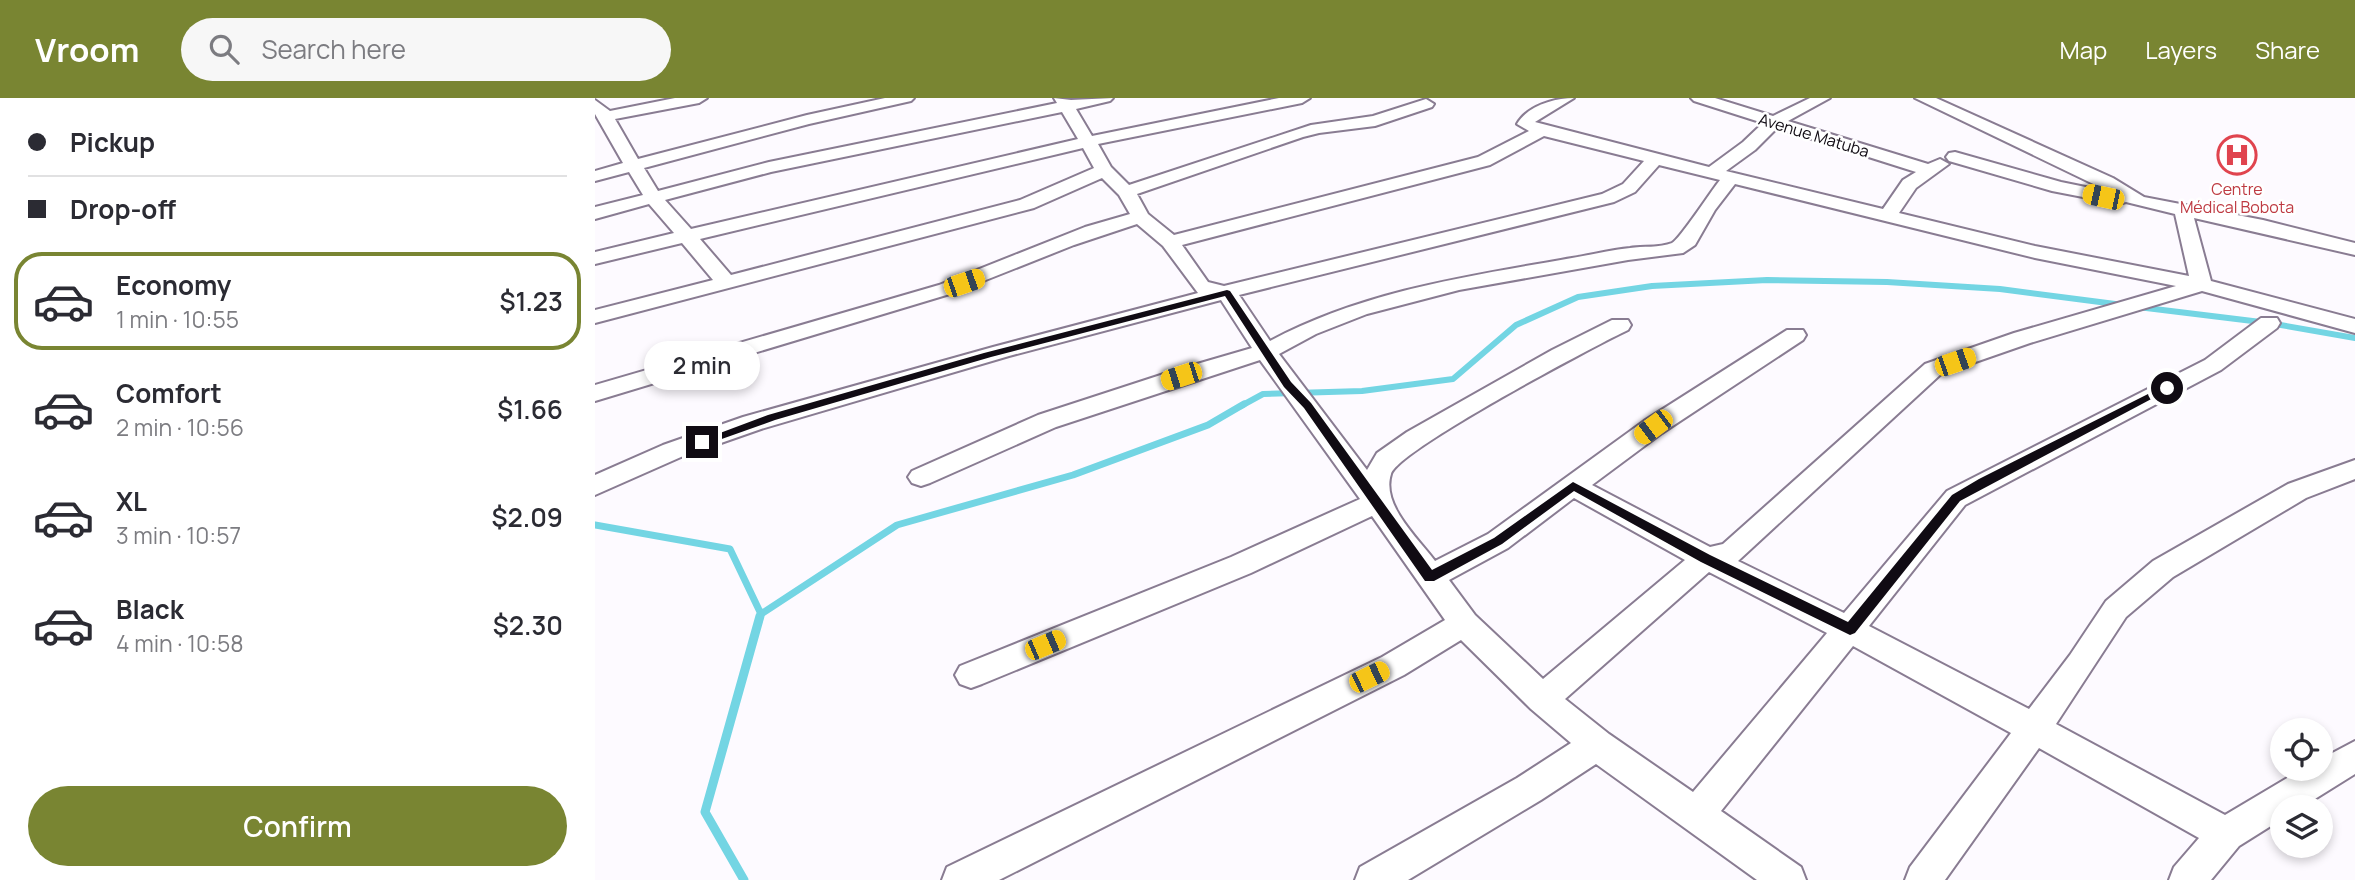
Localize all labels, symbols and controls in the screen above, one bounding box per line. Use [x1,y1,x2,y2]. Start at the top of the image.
search box [181,18,671,81]
text: Vroom [35,27,139,72]
icon: search [205,30,243,68]
text: Search here [261,31,406,67]
text: Map [2060,33,2107,66]
text: Layers [2145,33,2217,66]
text: Share [2255,33,2320,66]
street label: Avenue Matuba [1756,108,1872,162]
text: Pickup [70,124,155,160]
hospital icon: Centre Médical Bobota [2216,134,2258,176]
place label: Centre Médical Bobota [2180,178,2294,218]
car [2081,182,2126,212]
text: Drop-off [70,191,176,227]
car [941,266,988,300]
text: Economy [116,267,231,303]
icon: car [32,270,95,333]
text: $1.23 [499,283,563,319]
text: 1 min · 10:55 [116,303,239,335]
callout: 2 min [644,341,760,390]
car [1932,345,1979,379]
text: 2 min [673,349,731,381]
car [1158,360,1205,392]
route start [2151,372,2183,404]
text: Comfort [116,375,222,411]
icon: car [32,378,95,441]
text: $1.66 [497,391,563,427]
car [1630,406,1677,448]
text: 2 min · 10:56 [116,411,244,443]
route end [686,426,718,458]
text: XL [116,483,147,519]
icon: car [32,486,95,549]
text: $2.09 [491,499,563,535]
text: 3 min · 10:57 [116,519,241,551]
text: Black [116,591,184,627]
icon: car [32,594,95,657]
text: $2.30 [493,607,563,643]
text: 4 min · 10:58 [116,627,244,659]
car [1022,627,1069,663]
car [1346,658,1393,696]
map controls [2270,718,2333,858]
button: locate [2270,718,2333,781]
button: Confirm [28,786,567,866]
button: layers [2270,795,2333,858]

